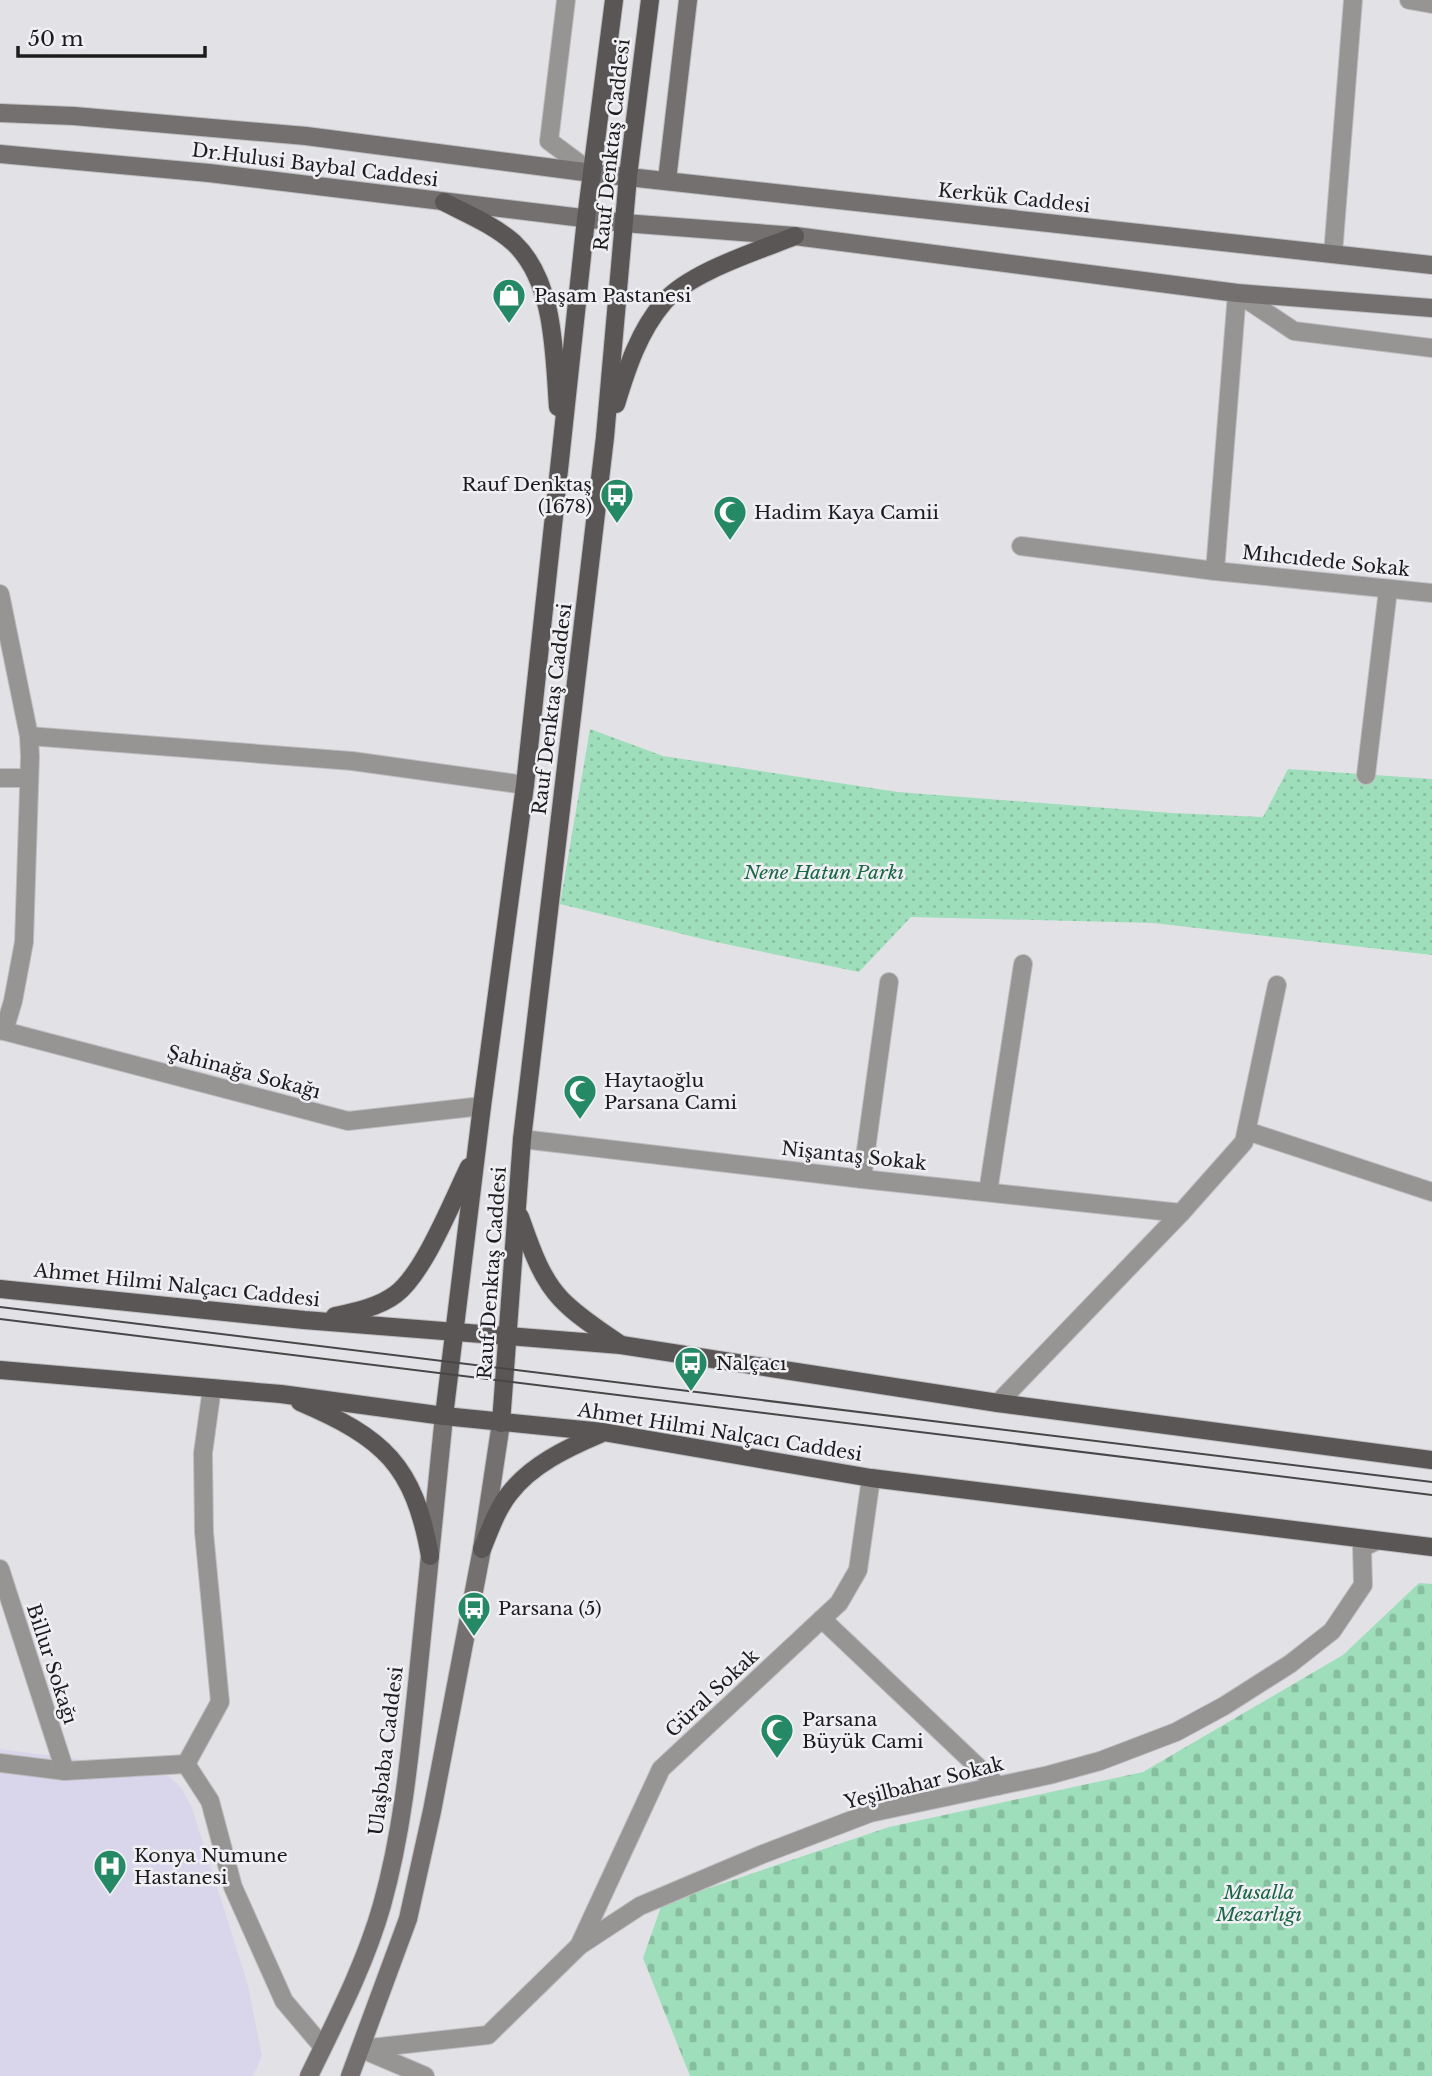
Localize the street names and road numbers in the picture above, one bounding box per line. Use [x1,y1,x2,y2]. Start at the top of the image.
street label: Rauf Denktaş Caddesi [589,37,635,252]
street label: Dr.Hulusi Baybal Caddesi [190,138,440,192]
street label: Kerkük Caddesi [937,179,1092,217]
street label: Mıhcıdede Sokak [1241,541,1411,581]
street label: Rauf Denktaş Caddesi [528,601,576,816]
street label: Şahinağa Sokağı [165,1040,324,1104]
street label: Nişantaş Sokak [780,1137,928,1175]
street label: Rauf Denktaş Caddesi [473,1165,511,1380]
street label: Ahmet Hilmi Nalçacı Caddesi [32,1258,322,1312]
street label: Ahmet Hilmi Nalçacı Caddesi [575,1398,864,1466]
street label: Billur Sokağı [22,1601,82,1727]
street label: Güral Sokak [661,1644,764,1742]
street label: Ulaşbaba Caddesi [364,1665,408,1837]
street label: Yeşilbahar Sokak [841,1752,1006,1814]

